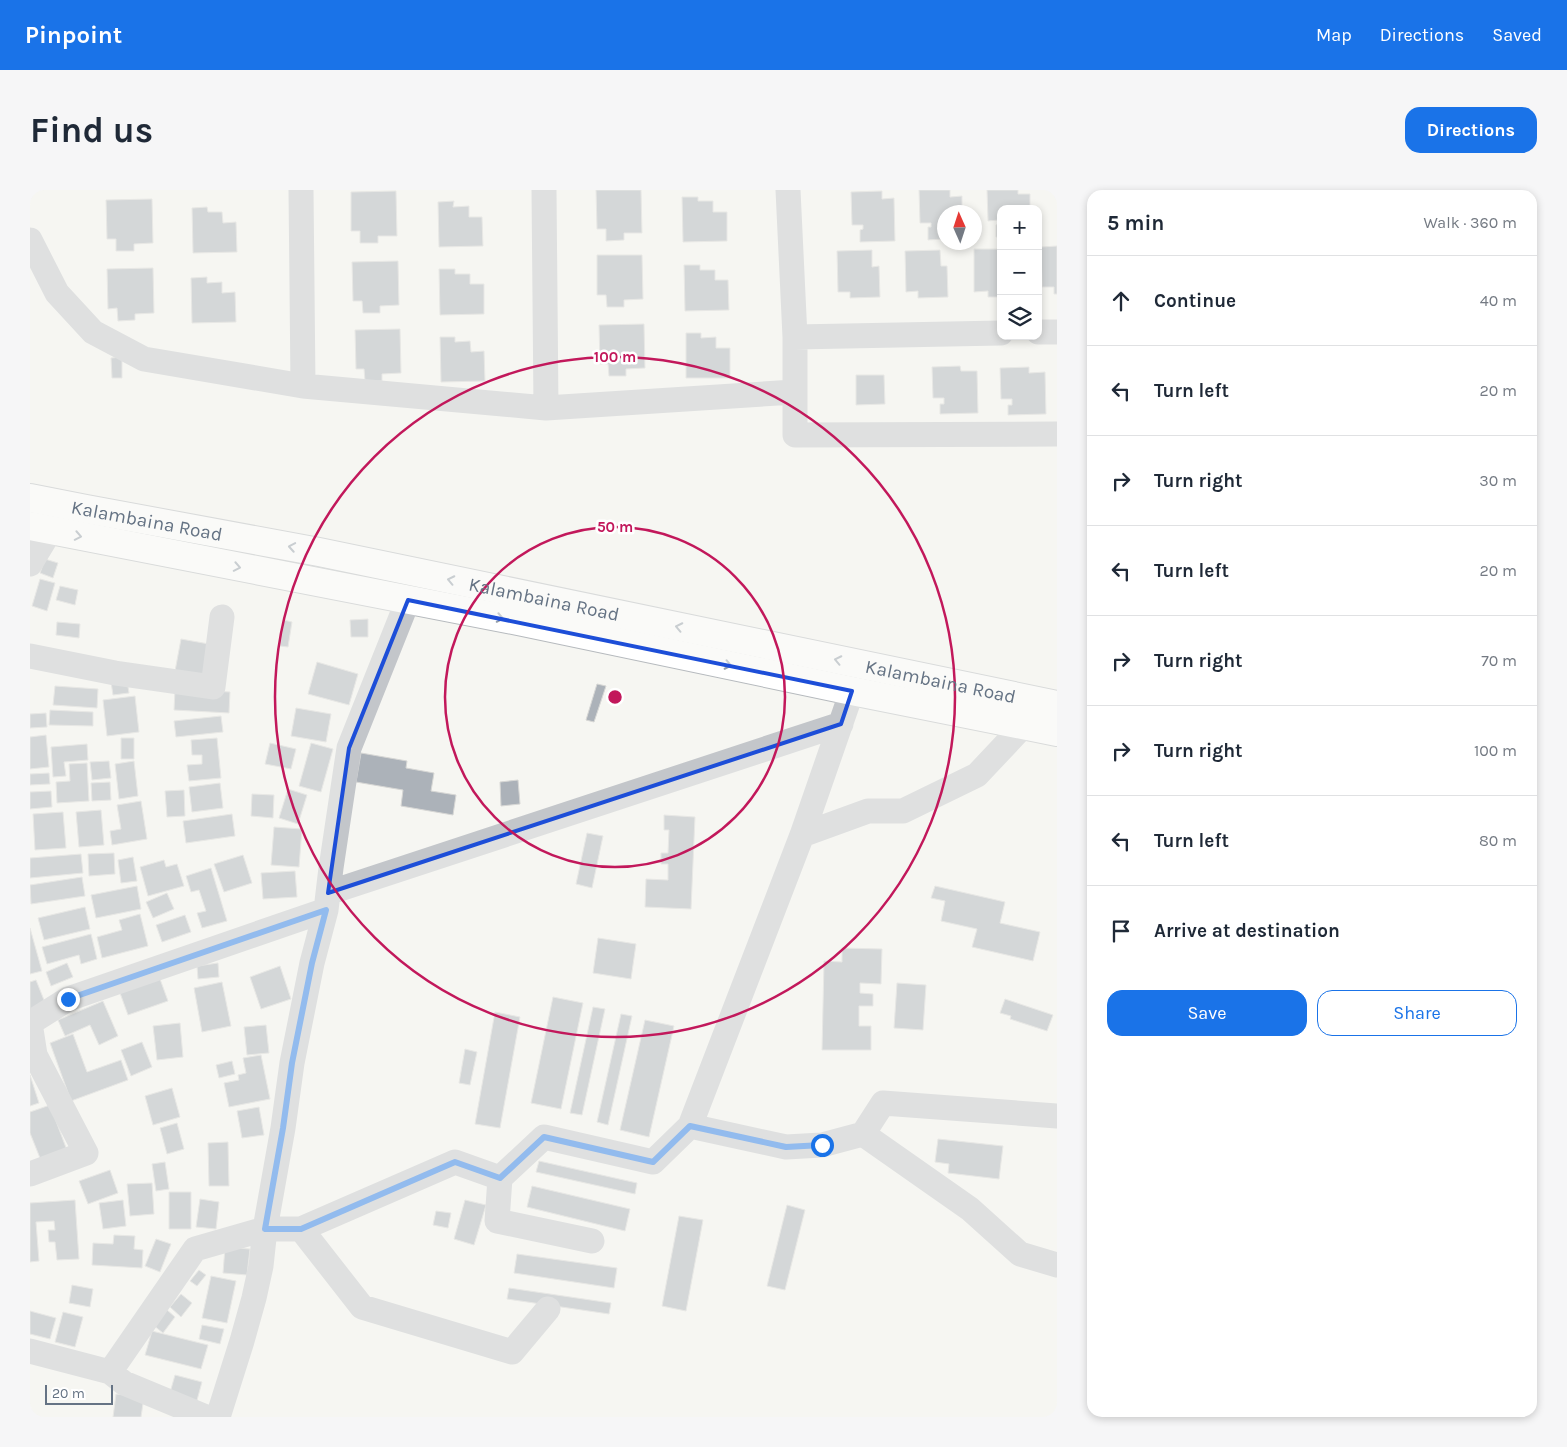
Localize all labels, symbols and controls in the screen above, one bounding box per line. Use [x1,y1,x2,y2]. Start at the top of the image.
text: Pinpoint [25,21,122,49]
text: Map [1316,24,1352,46]
text: Directions [1380,24,1464,46]
text: Saved [1492,24,1542,46]
button: Directions [1405,107,1537,153]
text: Find us [30,110,153,151]
north arrow [937,205,982,250]
map controls [997,205,1042,340]
button: + [997,205,1042,250]
text: 5 min [1107,211,1164,235]
text: Walk · 360 m [1424,213,1517,232]
button: − [997,250,1042,295]
icon: ahead [1107,287,1135,315]
text: Continue [1154,290,1236,312]
text: 40 m [1480,291,1517,310]
button: layers [997,295,1042,340]
text: 100 m [594,348,636,366]
icon: left [1107,377,1135,405]
text: Turn left [1154,380,1229,402]
text: 20 m [1479,381,1517,400]
icon: right [1107,467,1135,495]
text: Turn right [1154,470,1243,492]
text: 30 m [1479,471,1517,490]
street label: Kalambaina Road [69,496,224,546]
text: 50 m [597,518,633,536]
one-way arrow [73,530,82,541]
one-way arrow [287,543,296,553]
icon: left [1107,557,1135,585]
text: Turn left [1154,560,1229,582]
one-way arrow [233,561,242,572]
text: 20 m [1479,561,1517,580]
street label: Kalambaina Road [467,573,621,626]
one-way arrow [447,575,456,585]
one-way arrow [495,612,504,623]
one-way arrow [674,622,683,633]
icon: right [1107,647,1135,675]
text: Turn right [1154,650,1243,672]
text: 70 m [1481,651,1517,670]
one-way arrow [833,655,842,666]
street label: Kalambaina Road [863,656,1018,708]
one-way arrow [723,659,732,670]
centre of rings [606,688,624,706]
icon: right [1107,737,1135,765]
text: Turn right [1154,740,1243,762]
text: 100 m [1474,741,1517,760]
icon: left [1107,827,1135,855]
text: Turn left [1154,830,1229,852]
text: 80 m [1479,831,1517,850]
icon: arrive [1107,917,1135,945]
text: Arrive at destination [1154,920,1340,942]
route end [57,988,80,1011]
button: Save [1107,990,1307,1036]
button: Share [1317,990,1517,1036]
route start [811,1134,834,1157]
scale bar [45,1382,112,1405]
text: 20 m [52,1385,85,1402]

